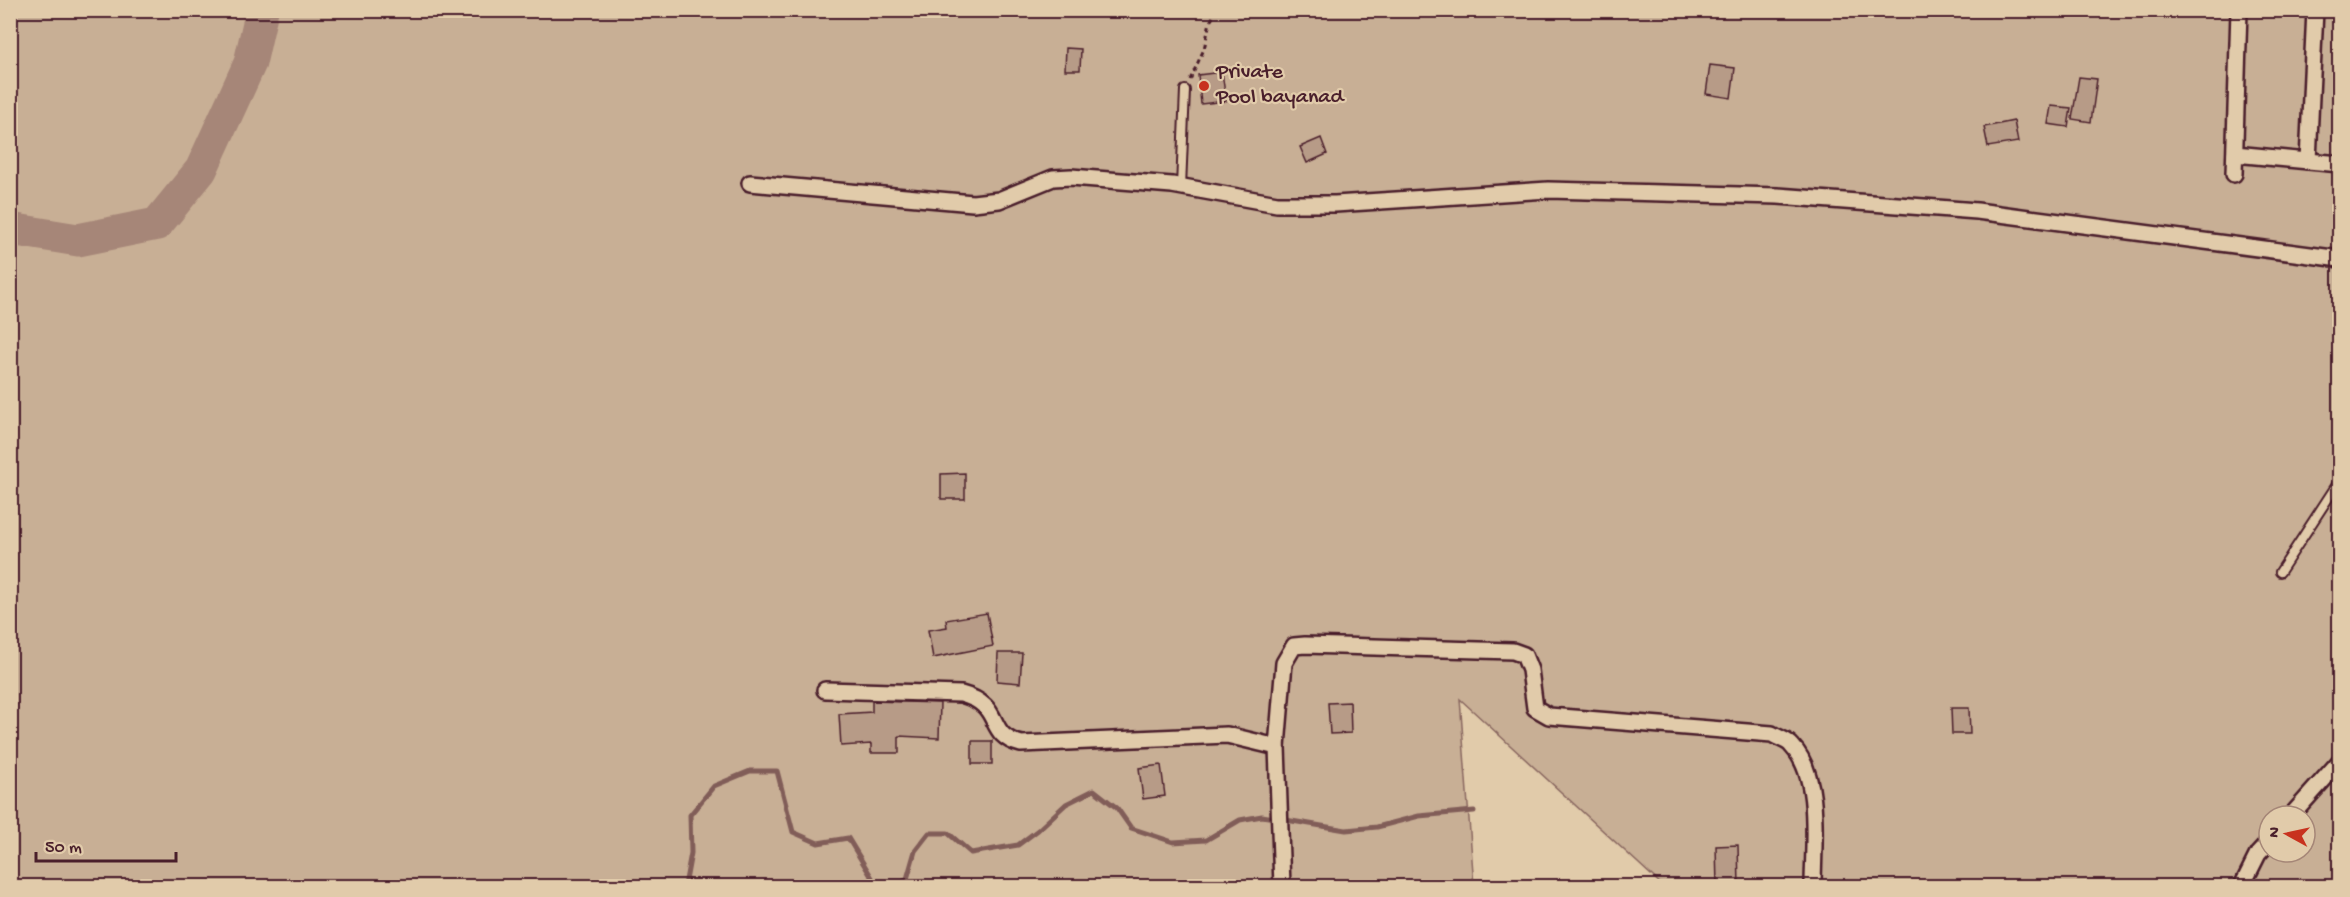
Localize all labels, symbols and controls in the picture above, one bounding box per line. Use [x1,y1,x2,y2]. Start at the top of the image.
place label: Private Pool bayanad [1215,60,1346,111]
marker: Private Pool bayanad [1197,79,1211,93]
north arrow [2257,804,2317,864]
scale bar [36,825,176,863]
text: N [2265,825,2286,839]
text: 50 m [45,838,82,859]

